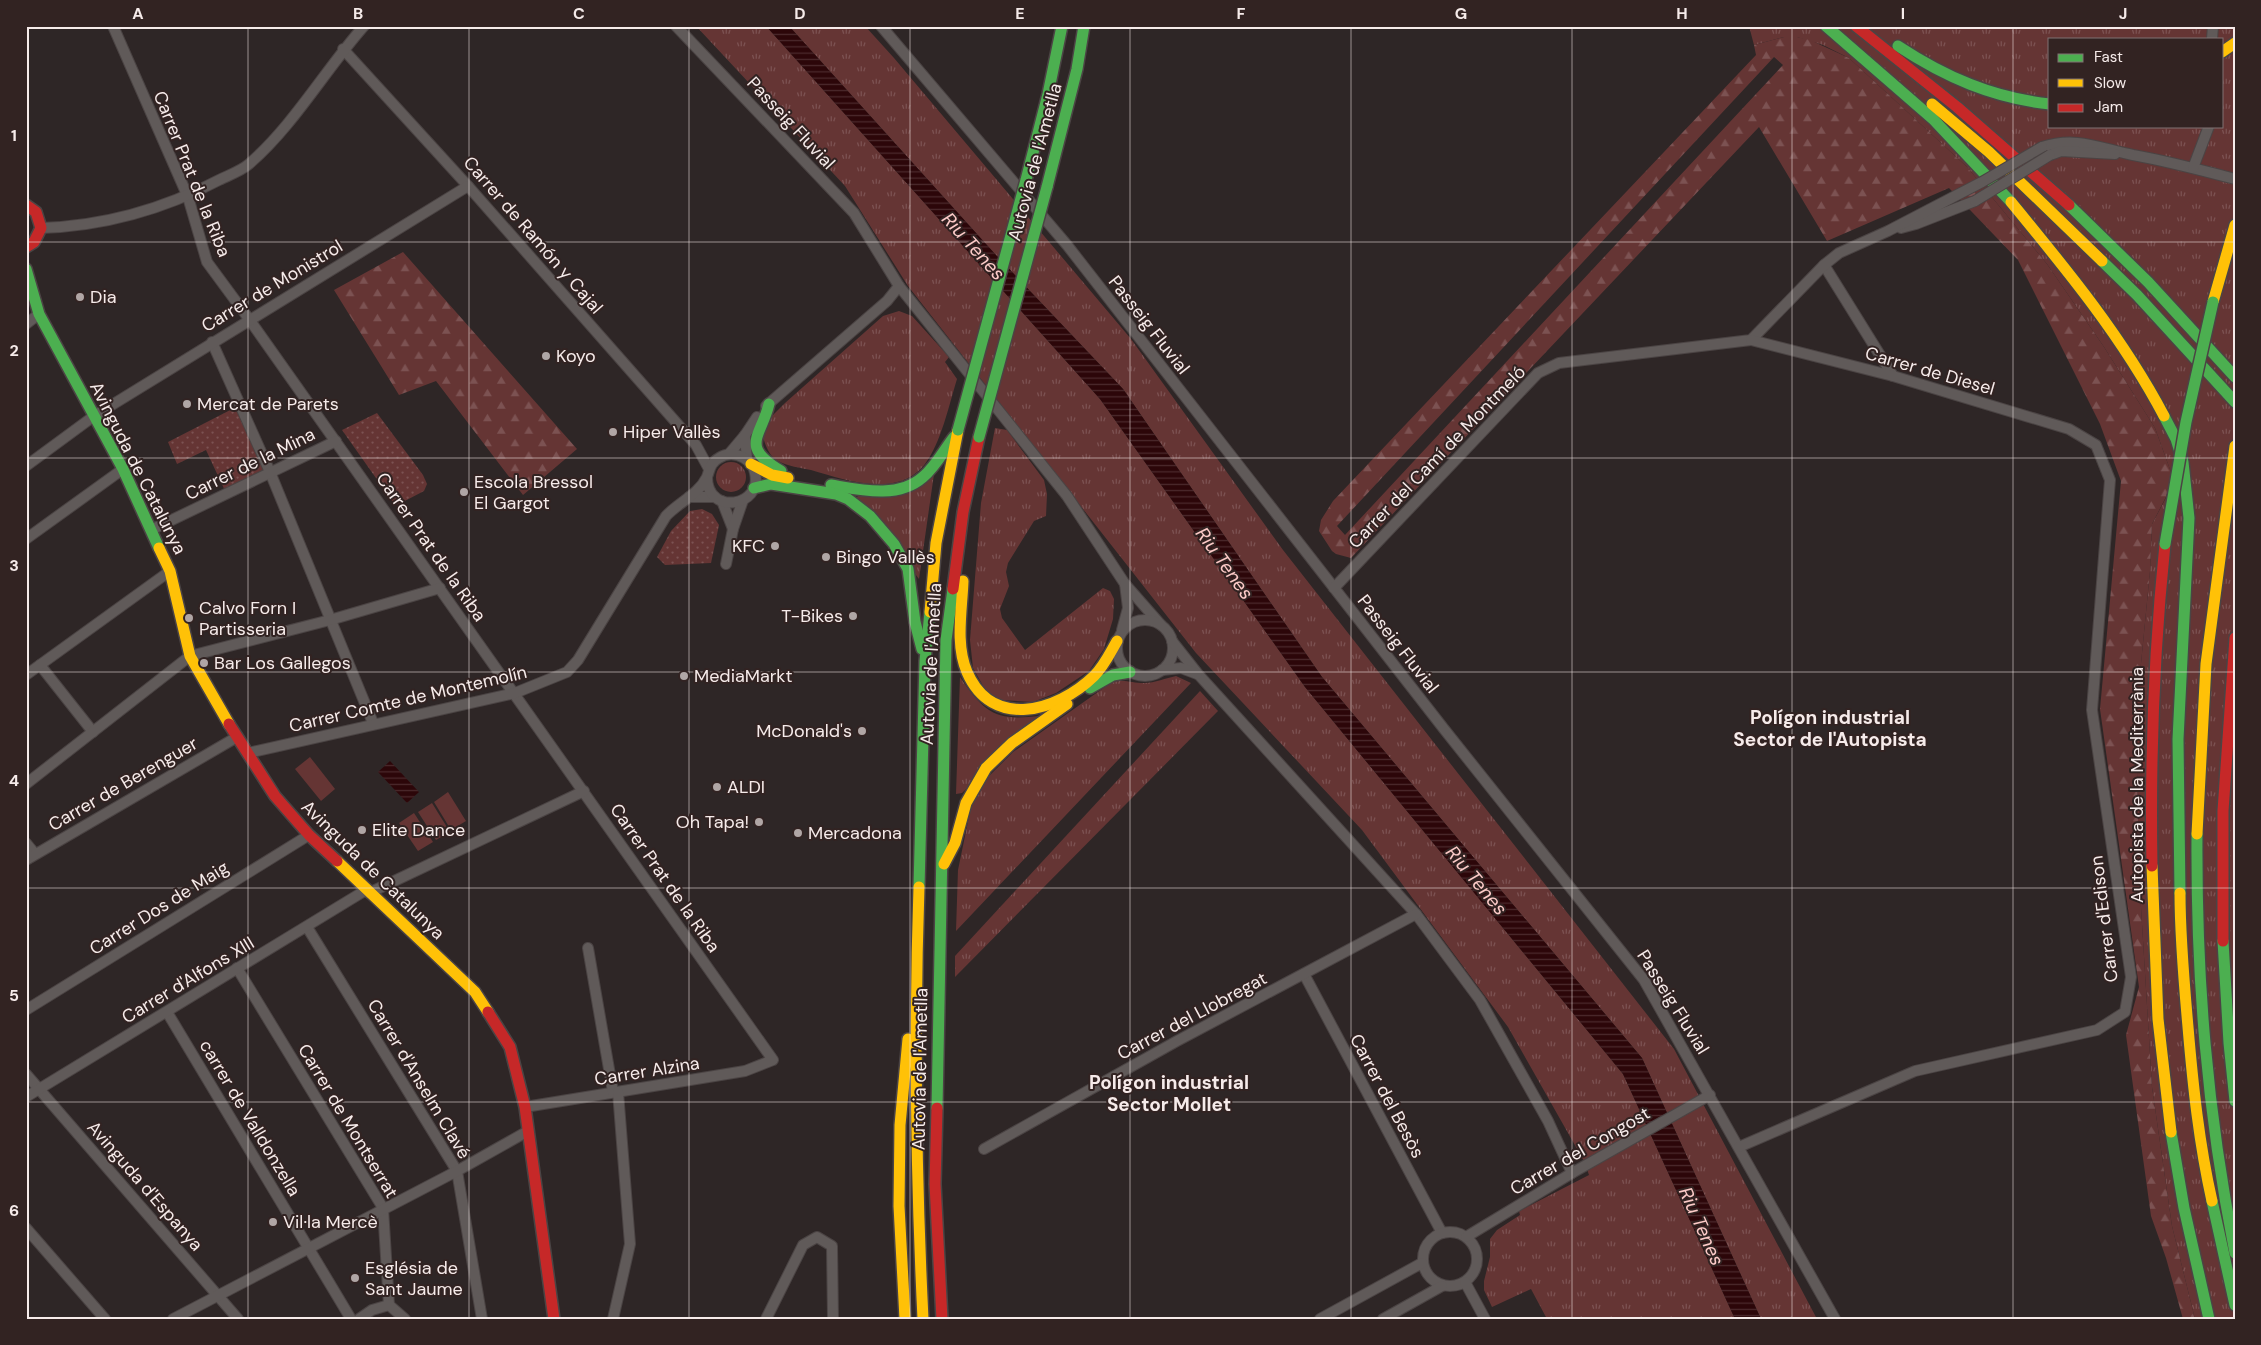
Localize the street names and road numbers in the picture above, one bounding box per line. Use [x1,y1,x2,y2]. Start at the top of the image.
street label: Passeig Fluvial [742,71,840,175]
street label: Autovia de l'Ametlla [1002,80,1068,244]
street label: Carrer Prat de la Riba [148,88,236,260]
street label: Carrer de Ramón y Cajal [458,151,608,319]
street label: Carrer de Monistrol [197,234,347,338]
street label: Passeig Fluvial [1103,271,1195,379]
street label: Carrer de Diesel [1862,341,1998,401]
street label: Carrer del Camí de Montmeló [1343,360,1531,554]
street label: Avinguda de Catalunya [84,378,192,558]
street label: Carrer de la Mina [181,422,319,506]
street label: Carrer Prat de la Riba [370,468,492,626]
street label: Autovia de l'Ametlla [915,582,947,746]
street label: Passeig Fluvial [1352,590,1444,698]
street label: Carrer Comte de Montemolín [287,660,529,738]
street label: Autopista de la Mediterrània [2125,667,2149,903]
street label: Carrer de Berenguer [44,731,202,837]
street label: Avinguda de Catalunya [296,795,450,945]
street label: Carrer Prat de la Riba [604,799,726,957]
street label: Carrer d'Edison [2084,854,2124,984]
street label: Carrer Dos de Maig [85,855,233,961]
street label: Carrer d'Alfons XIII [117,931,259,1029]
street label: Passeig Fluvial [1631,945,1715,1059]
street label: Carrer del Llobregat [1113,966,1271,1066]
street label: Autovia de l'Ametlla [907,988,933,1150]
street label: Carrer d'Anselm Clavé [362,995,476,1163]
street label: Carrer del Besòs [1344,1030,1430,1162]
street label: carrer de Valldonzella [194,1035,306,1201]
street label: Carrer de Montserrat [292,1039,404,1203]
street label: Carrer Alzina [593,1051,701,1091]
street label: Carrer del Congost [1506,1101,1654,1201]
street label: Avinguda d'Espanya [82,1116,208,1256]

